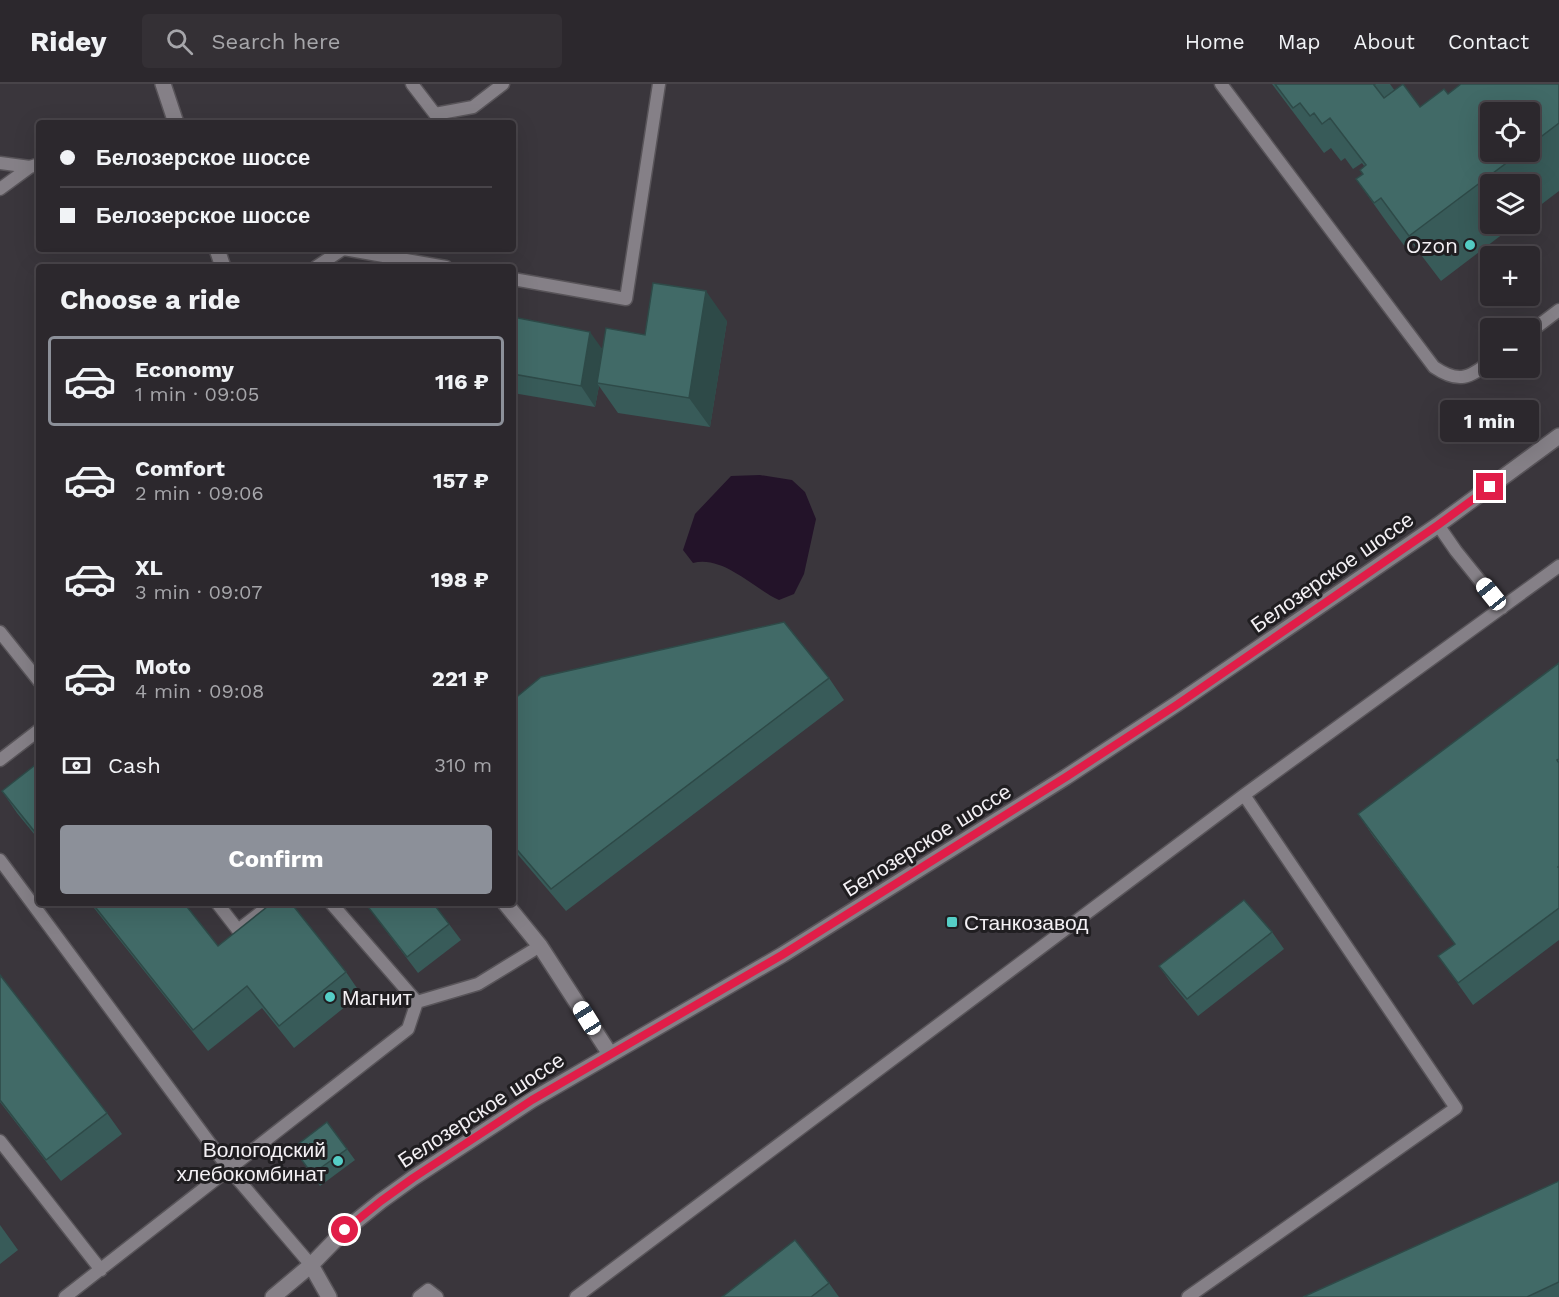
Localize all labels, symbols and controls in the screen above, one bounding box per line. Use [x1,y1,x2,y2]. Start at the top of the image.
search box [142,14,562,68]
text: Ridey [30,25,106,58]
icon: search [163,25,196,58]
text: Search here [211,29,340,54]
text: Home [1185,29,1245,54]
text: Map [1278,29,1321,54]
text: About [1354,29,1415,54]
text: Contact [1448,29,1529,54]
map controls [1480,102,1540,378]
button: locate [1480,102,1540,162]
text: Белозерское шоссе [96,145,310,170]
button: layers [1480,174,1540,234]
text: Белозерское шоссе [96,203,310,228]
place label: Ozon [1406,233,1458,258]
marker: Ozon [1463,238,1477,252]
button: + [1480,246,1540,306]
text: Choose a ride [60,284,240,316]
button: − [1480,318,1540,378]
icon: car [63,354,117,408]
text: Economy [135,357,234,382]
text: 116 ₽ [435,369,489,394]
text: 1 min · 09:05 [135,382,259,406]
callout: 1 min [1440,400,1540,442]
text: 1 min [1464,409,1515,433]
icon: car [63,453,117,507]
text: Comfort [135,456,225,481]
text: 157 ₽ [433,468,489,493]
route end [1476,473,1503,500]
text: 2 min · 09:06 [135,481,264,505]
street label: Белозерское шоссе [1246,506,1418,638]
icon: car [63,552,117,606]
text: XL [135,555,163,580]
text: 198 ₽ [431,567,489,592]
car [1473,574,1509,614]
text: 3 min · 09:07 [135,580,262,604]
icon: car [63,651,117,705]
text: Moto [135,654,191,679]
text: 221 ₽ [432,666,489,691]
text: 4 min · 09:08 [135,679,264,703]
icon: cash [60,749,93,782]
text: Cash [108,753,161,778]
text: 310 m [434,753,492,777]
street label: Белозерское шоссе [838,778,1016,902]
button: Confirm [60,825,492,894]
place label: Станкозавод [964,910,1088,935]
marker: Станкозавод [945,915,959,929]
place label: Магнит [342,985,412,1010]
marker: Магнит [323,990,337,1004]
car [570,998,604,1038]
street label: Белозерское шоссе [393,1047,569,1173]
place label: Вологодский хлебокомбинат [177,1137,326,1186]
marker: Вологодский хлебокомбинат [331,1154,345,1168]
route start [331,1216,358,1243]

